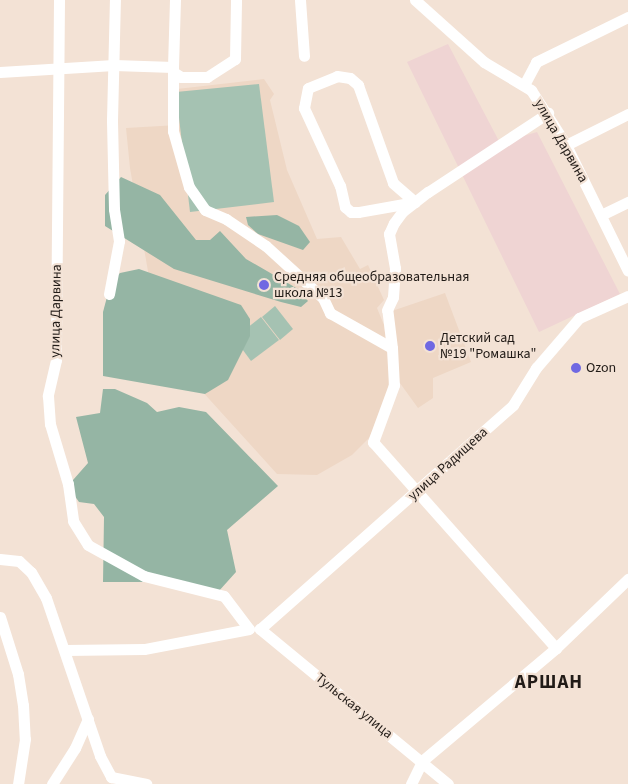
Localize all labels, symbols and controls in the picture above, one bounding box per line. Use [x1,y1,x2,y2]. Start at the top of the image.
street label: улица Дарвина [530,96,592,186]
street label: улица Дарвина [47,264,65,358]
place label: Средняя общеобразовательная школа №13 [274,269,469,302]
marker: Средняя общеобразовательная школа №13 [258,279,270,291]
place label: Детский сад №19 "Ромашка" [440,330,537,362]
marker: Детский сад №19 "Ромашка" [424,340,436,352]
place label: Ozon [586,360,616,376]
marker: Ozon [570,362,582,374]
street label: улица Радищева [405,424,491,504]
street label: Тульская улица [312,670,396,742]
district label: АРШАН [514,672,584,694]

